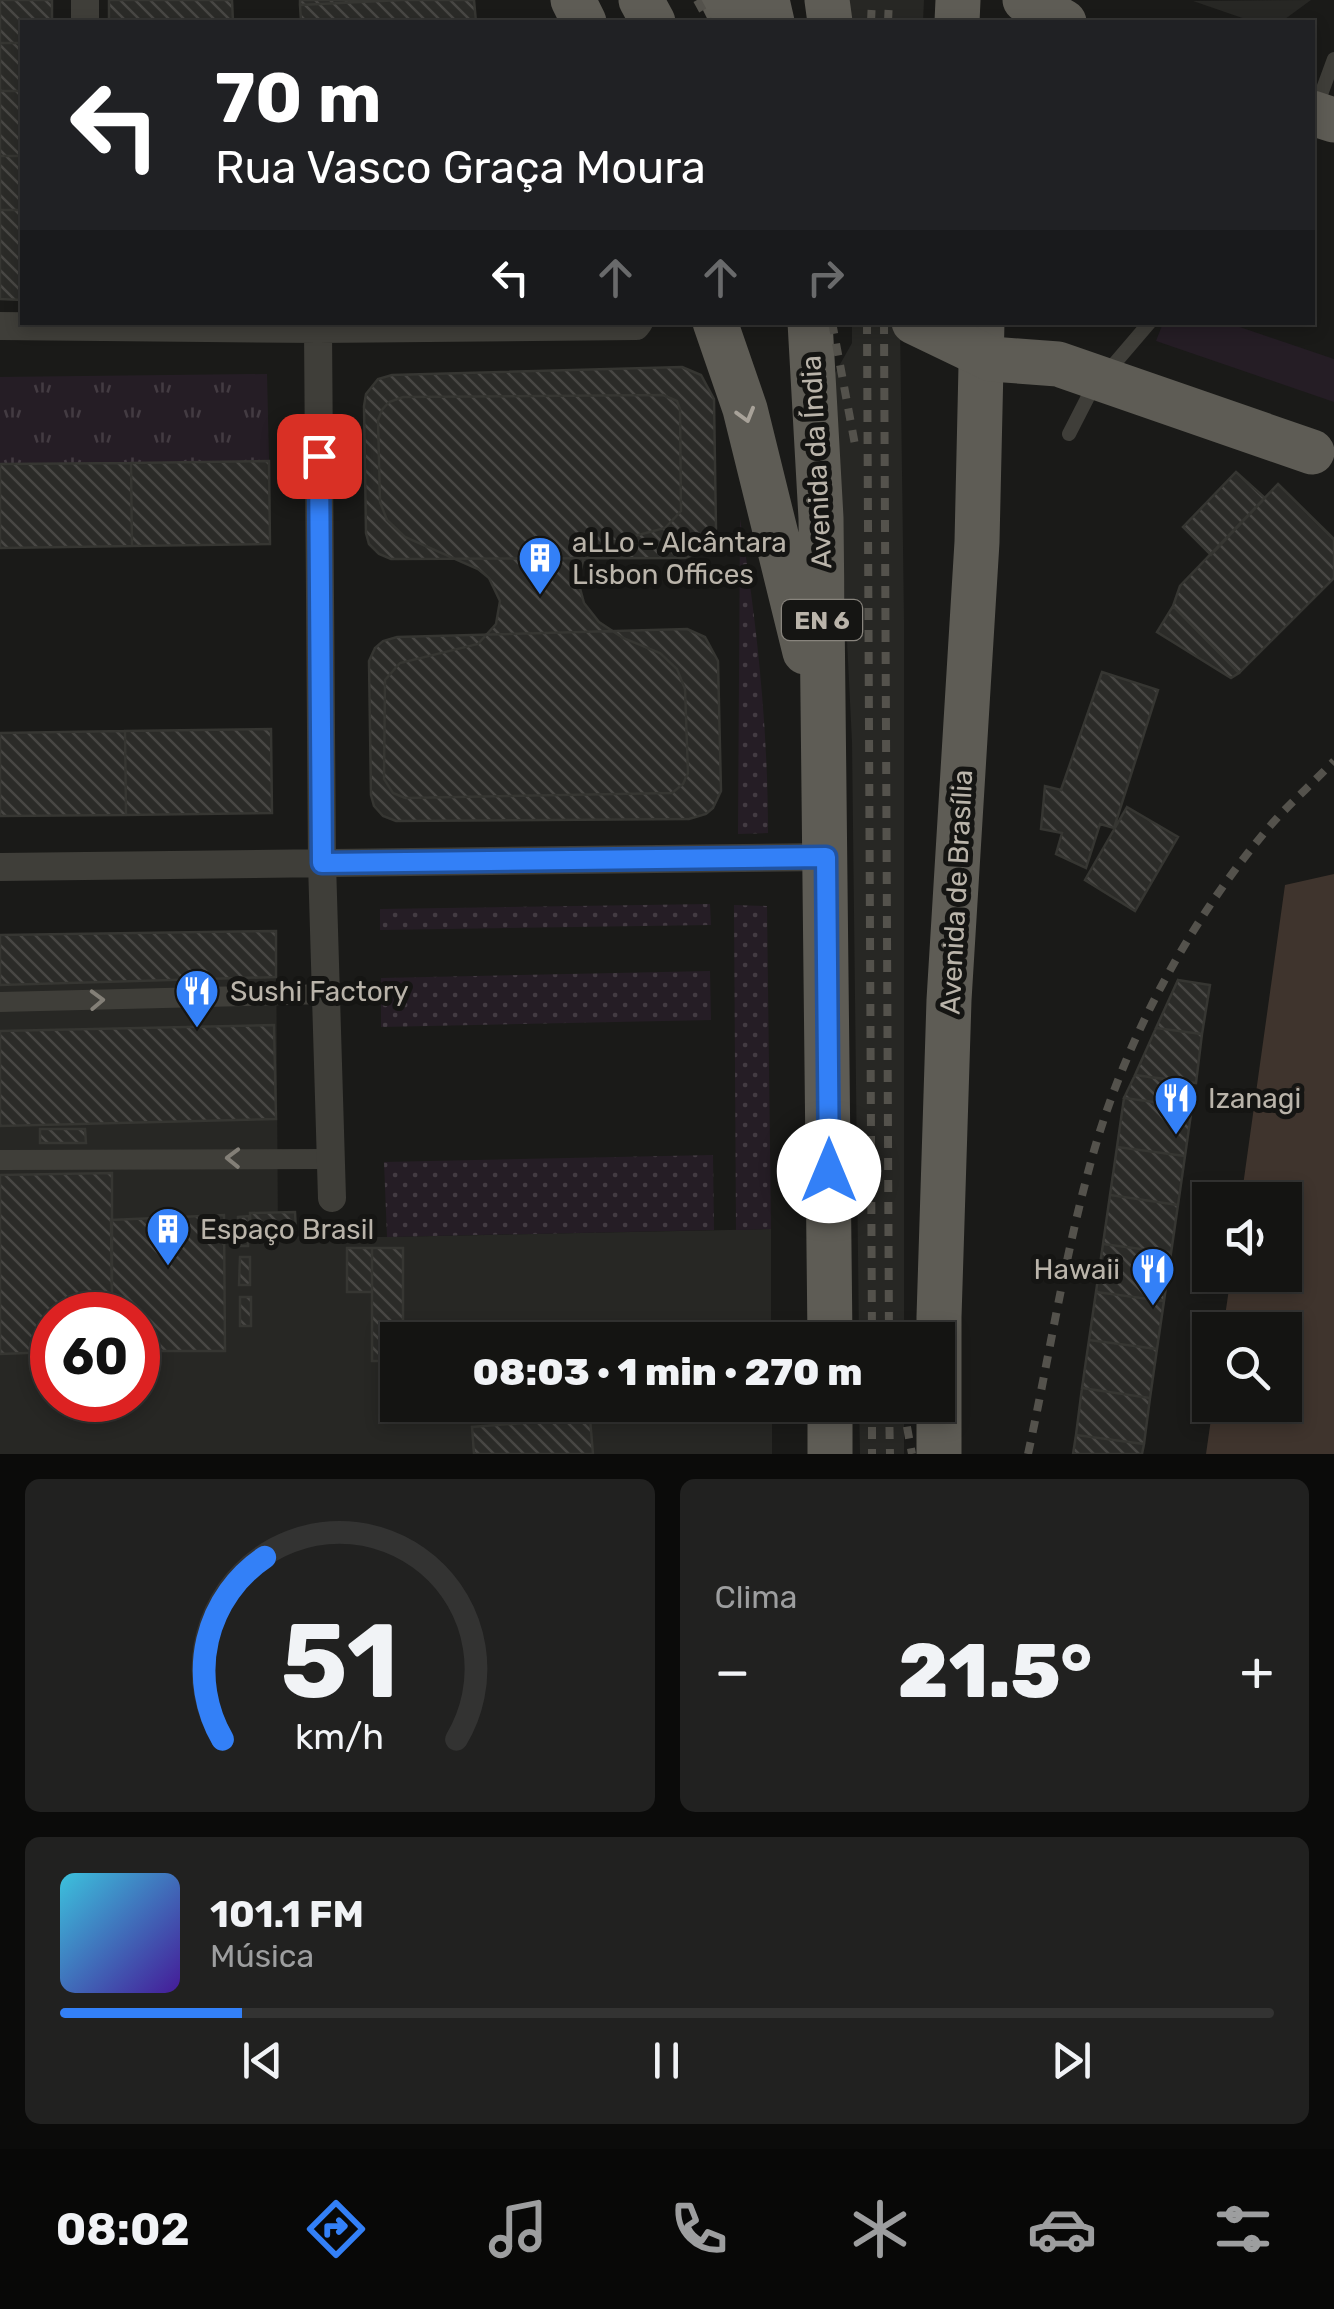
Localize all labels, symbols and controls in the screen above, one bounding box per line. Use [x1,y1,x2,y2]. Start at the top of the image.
text: 70 m [215,57,382,140]
icon: left [50,60,180,190]
text: Rua Vasco Graça Moura [215,141,706,194]
icon: left [483,250,538,305]
icon: ahead [588,250,643,305]
icon: ahead [693,250,748,305]
icon: right [798,250,853,305]
street label: Avenida da Índia [794,354,839,570]
one-way arrow [734,406,755,423]
pin [277,414,362,499]
icon: arrive [292,429,347,484]
place label: aLLo - Alcântara Lisbon Offices [572,526,787,591]
building icon: aLLo - Alcântara Lisbon Offices [517,535,563,596]
road number: EN 6 [782,600,862,640]
street label: Avenida de Brasília [934,769,979,1015]
restaurant icon: Sushi Factory [174,968,220,1029]
place label: Sushi Factory [230,975,409,1008]
one-way arrow [90,989,106,1010]
restaurant icon: Izanagi [1153,1075,1199,1136]
place label: Izanagi [1208,1082,1301,1115]
position arrow [777,1119,881,1223]
one-way arrow [224,1147,240,1169]
map controls [1192,1182,1302,1422]
button: sound [1192,1182,1302,1292]
building icon: Espaço Brasil [145,1206,191,1267]
place label: Espaço Brasil [200,1213,374,1246]
restaurant icon: Hawaii [1130,1246,1176,1307]
place label: Hawaii [1034,1253,1120,1286]
speed limit sign: 60 [30,1292,160,1422]
button: search [1192,1312,1302,1422]
text: 08:03 · 1 min · 270 m [473,1349,862,1395]
text: Clima [715,1578,797,1616]
text: 51 [281,1600,399,1723]
text: 21.5° [898,1627,1092,1716]
text: − [715,1639,750,1704]
text: + [1240,1639,1274,1704]
text: km/h [295,1716,384,1758]
text: 101.1 FM [210,1891,364,1937]
text: Música [210,1937,314,1975]
icon: previous [235,2033,290,2088]
icon: pause [639,2033,694,2088]
icon: next [1044,2033,1099,2088]
icon: directions [301,2194,371,2264]
icon: music [483,2194,553,2264]
icon: phone [664,2194,734,2264]
icon: climate [845,2194,915,2264]
icon: car [1027,2194,1097,2264]
icon: filters [1208,2194,1278,2264]
text: 08:02 [56,2203,190,2256]

